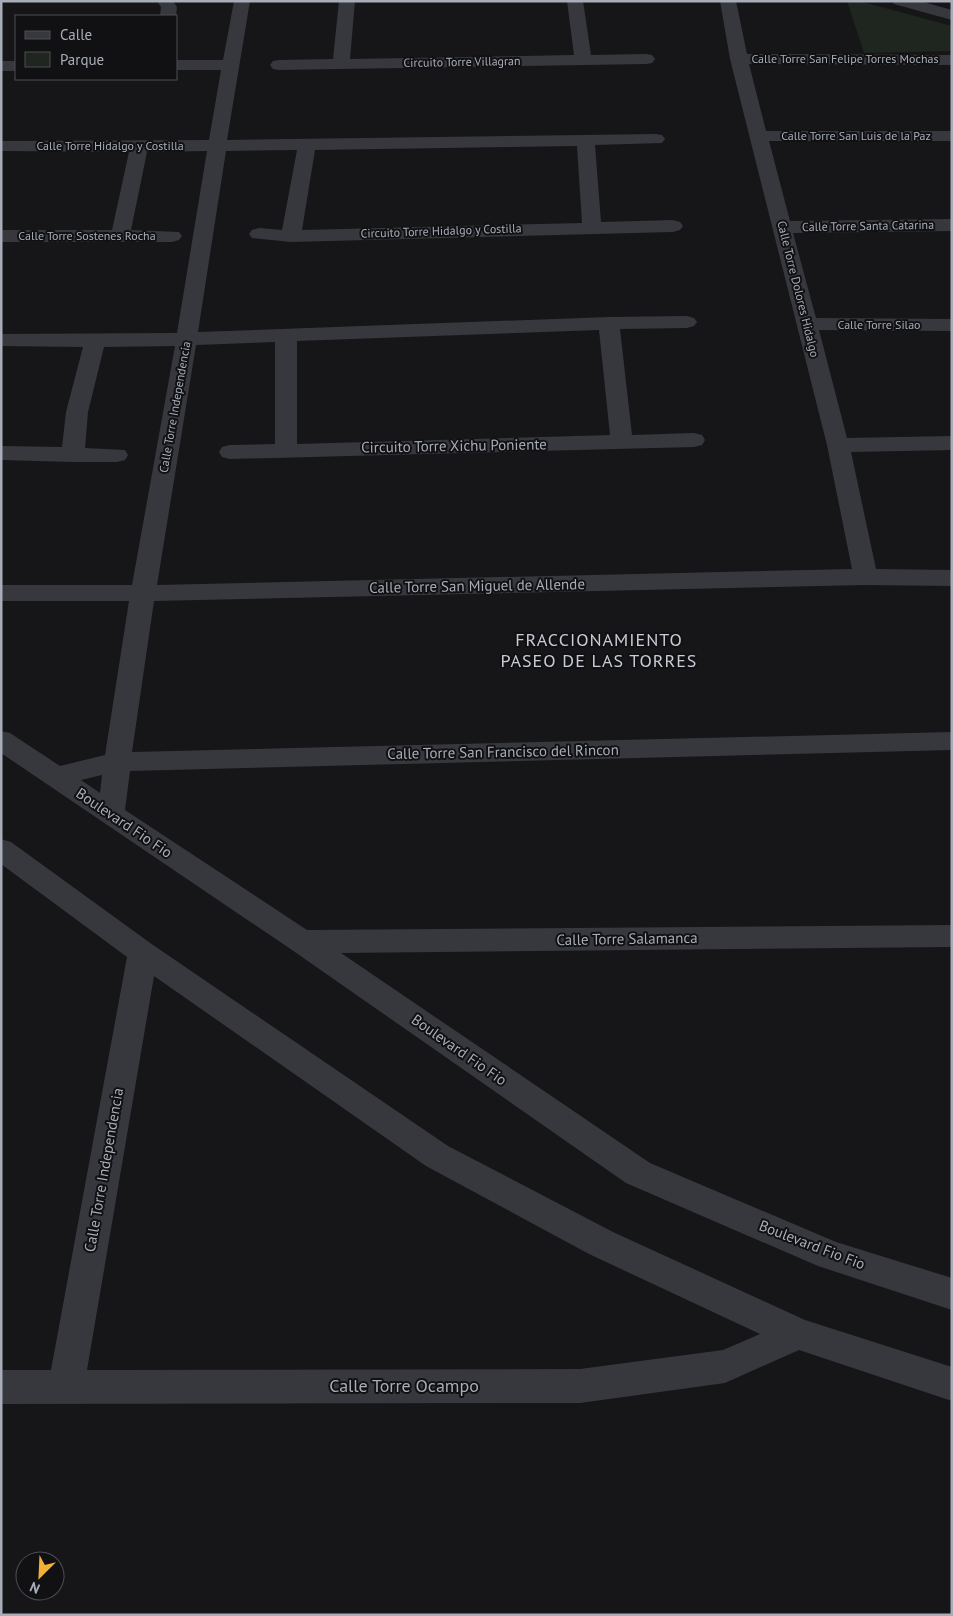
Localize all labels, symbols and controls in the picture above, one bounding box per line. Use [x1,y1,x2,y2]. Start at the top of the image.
legend [15,15,178,80]
text: Calle [60,25,92,44]
text: Parque [60,50,104,69]
street label: Calle Torre San Felipe Torres Mochas [751,51,939,66]
street label: Circuito Torre Villagran [403,53,521,70]
street label: Calle Torre San Luis de la Paz [781,128,931,143]
street label: Calle Torre Hidalgo y Costilla [36,138,184,153]
street label: Calle Torre Santa Catarina [802,217,934,234]
street label: Calle Torre Dolores Hidalgo [774,219,823,359]
street label: Circuito Torre Hidalgo y Costilla [360,220,522,241]
street label: Calle Torre Sostenes Rocha [18,228,156,243]
street label: Calle Torre Silao [837,317,921,332]
street label: Calle Torre Independencia [156,340,193,474]
street label: Circuito Torre Xichu Poniente [361,434,547,457]
street label: Calle Torre San Miguel de Allende [369,574,585,597]
district label: FRACCIONAMIENTO PASEO DE LAS TORRES [501,628,697,672]
street label: Calle Torre San Francisco del Rincon [387,740,619,763]
street label: Boulevard Fio Fio [73,783,176,862]
street label: Calle Torre Salamanca [556,928,698,949]
street label: Boulevard Fio Fio [408,1010,511,1090]
street label: Calle Torre Independencia [80,1086,127,1253]
street label: Boulevard Fio Fio [756,1216,868,1273]
street label: Calle Torre Ocampo [329,1374,479,1397]
north arrow [15,1551,65,1601]
text: N [27,1578,43,1598]

